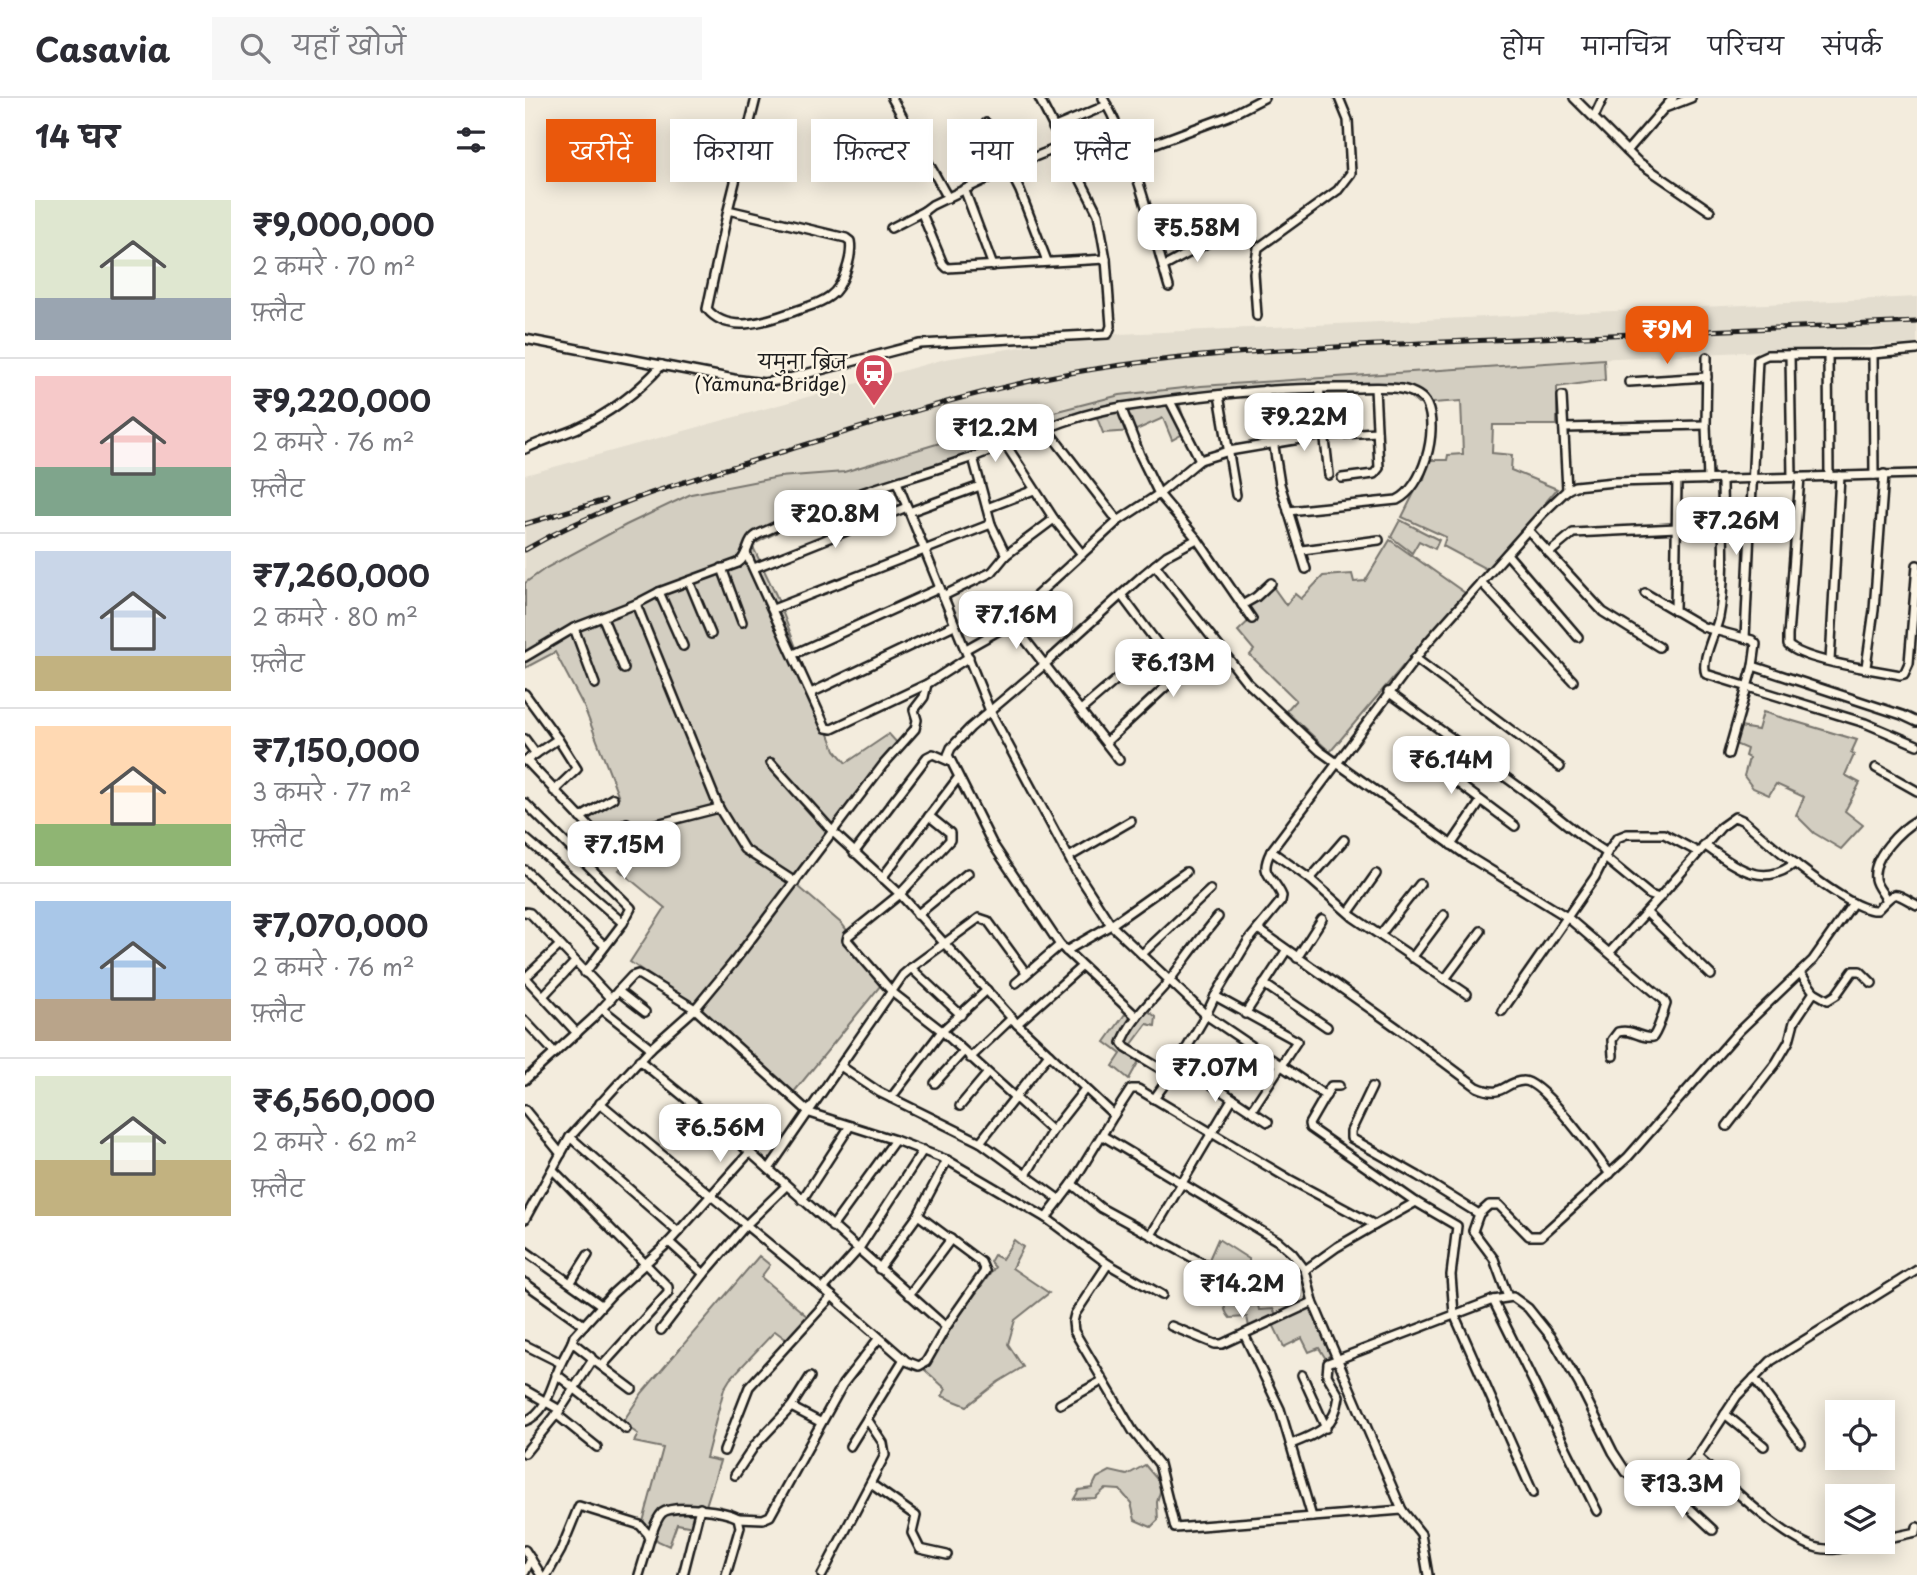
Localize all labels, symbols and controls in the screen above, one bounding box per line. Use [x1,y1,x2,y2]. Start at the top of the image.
search box [212,17,702,80]
text: Casavia [35,23,170,73]
text: यहाँ खोजें [292,25,406,64]
text: होम [1501,27,1544,63]
text: मानचित्र [1582,27,1670,63]
text: परिचय [1708,27,1784,63]
text: संपर्क [1822,27,1882,63]
icon: search [236,29,274,67]
text: 14 घर [35,113,120,158]
chip: खरीदें [546,119,656,182]
chip: किराया [670,119,797,182]
chip: फ़िल्टर [811,119,933,182]
chip: नया [947,119,1037,182]
chip: फ़्लैट [1051,119,1154,182]
icon: filters [452,121,490,159]
text: ₹9,000,000 [252,201,435,246]
pin: ₹5.58M [1140,204,1254,264]
text: ₹5.58M [1154,209,1240,244]
icon: home [91,228,175,312]
text: 2 कमरे · 70 m² [252,248,416,283]
text: फ़्लैट [252,294,304,329]
pin: ₹9M [1633,306,1701,366]
text: ₹9M [1641,311,1693,346]
place label: यमुना ब्रिज (Yamuna Bridge) [694,347,848,397]
station icon: यमुना ब्रिज (Yamuna Bridge) [853,352,895,407]
text: ₹9,220,000 [252,377,431,422]
pin: ₹9.22M [1247,394,1361,453]
text: ₹9.22M [1260,398,1348,433]
icon: home [91,404,175,488]
pin: ₹12.2M [938,404,1052,464]
text: ₹12.2M [952,409,1038,444]
text: 2 कमरे · 76 m² [252,424,415,459]
text: फ़्लैट [252,470,304,505]
pin: ₹20.8M [778,490,892,550]
text: ₹20.8M [790,495,880,530]
pin: ₹7.26M [1679,498,1793,557]
text: ₹7.26M [1692,502,1780,537]
text: ₹7,260,000 [252,552,430,597]
icon: home [91,579,175,663]
pin: ₹7.16M [959,592,1073,651]
text: ₹7.16M [975,596,1057,631]
text: 2 कमरे · 80 m² [252,599,418,634]
pin: ₹6.13M [1116,640,1230,699]
text: ₹6.13M [1131,644,1215,679]
text: फ़्लैट [252,645,304,680]
text: ₹7,150,000 [252,727,420,772]
pin: ₹6.14M [1394,736,1508,796]
text: ₹6.14M [1409,741,1493,776]
icon: home [91,754,175,838]
text: 3 कमरे · 77 m² [252,774,412,809]
text: फ़्लैट [252,820,304,855]
pin: ₹7.15M [567,822,681,881]
text: ₹7.15M [584,826,664,861]
text: ₹7,070,000 [252,902,428,947]
icon: home [91,929,175,1013]
text: 2 कमरे · 76 m² [252,949,415,984]
text: फ़्लैट [252,995,304,1030]
pin: ₹7.07M [1158,1044,1272,1104]
text: ₹7.07M [1172,1049,1258,1084]
text: ₹6,560,000 [252,1077,435,1122]
icon: home [91,1104,175,1188]
pin: ₹6.56M [663,1104,777,1164]
text: ₹6.56M [675,1109,765,1144]
text: 2 कमरे · 62 m² [252,1124,418,1159]
text: फ़्लैट [252,1170,304,1205]
pin: ₹14.2M [1185,1260,1299,1320]
text: ₹14.2M [1199,1265,1285,1300]
map controls [1825,1400,1895,1554]
button: locate [1825,1400,1895,1470]
pin: ₹13.3M [1625,1460,1739,1520]
text: ₹13.3M [1640,1465,1724,1500]
button: layers [1825,1484,1895,1554]

